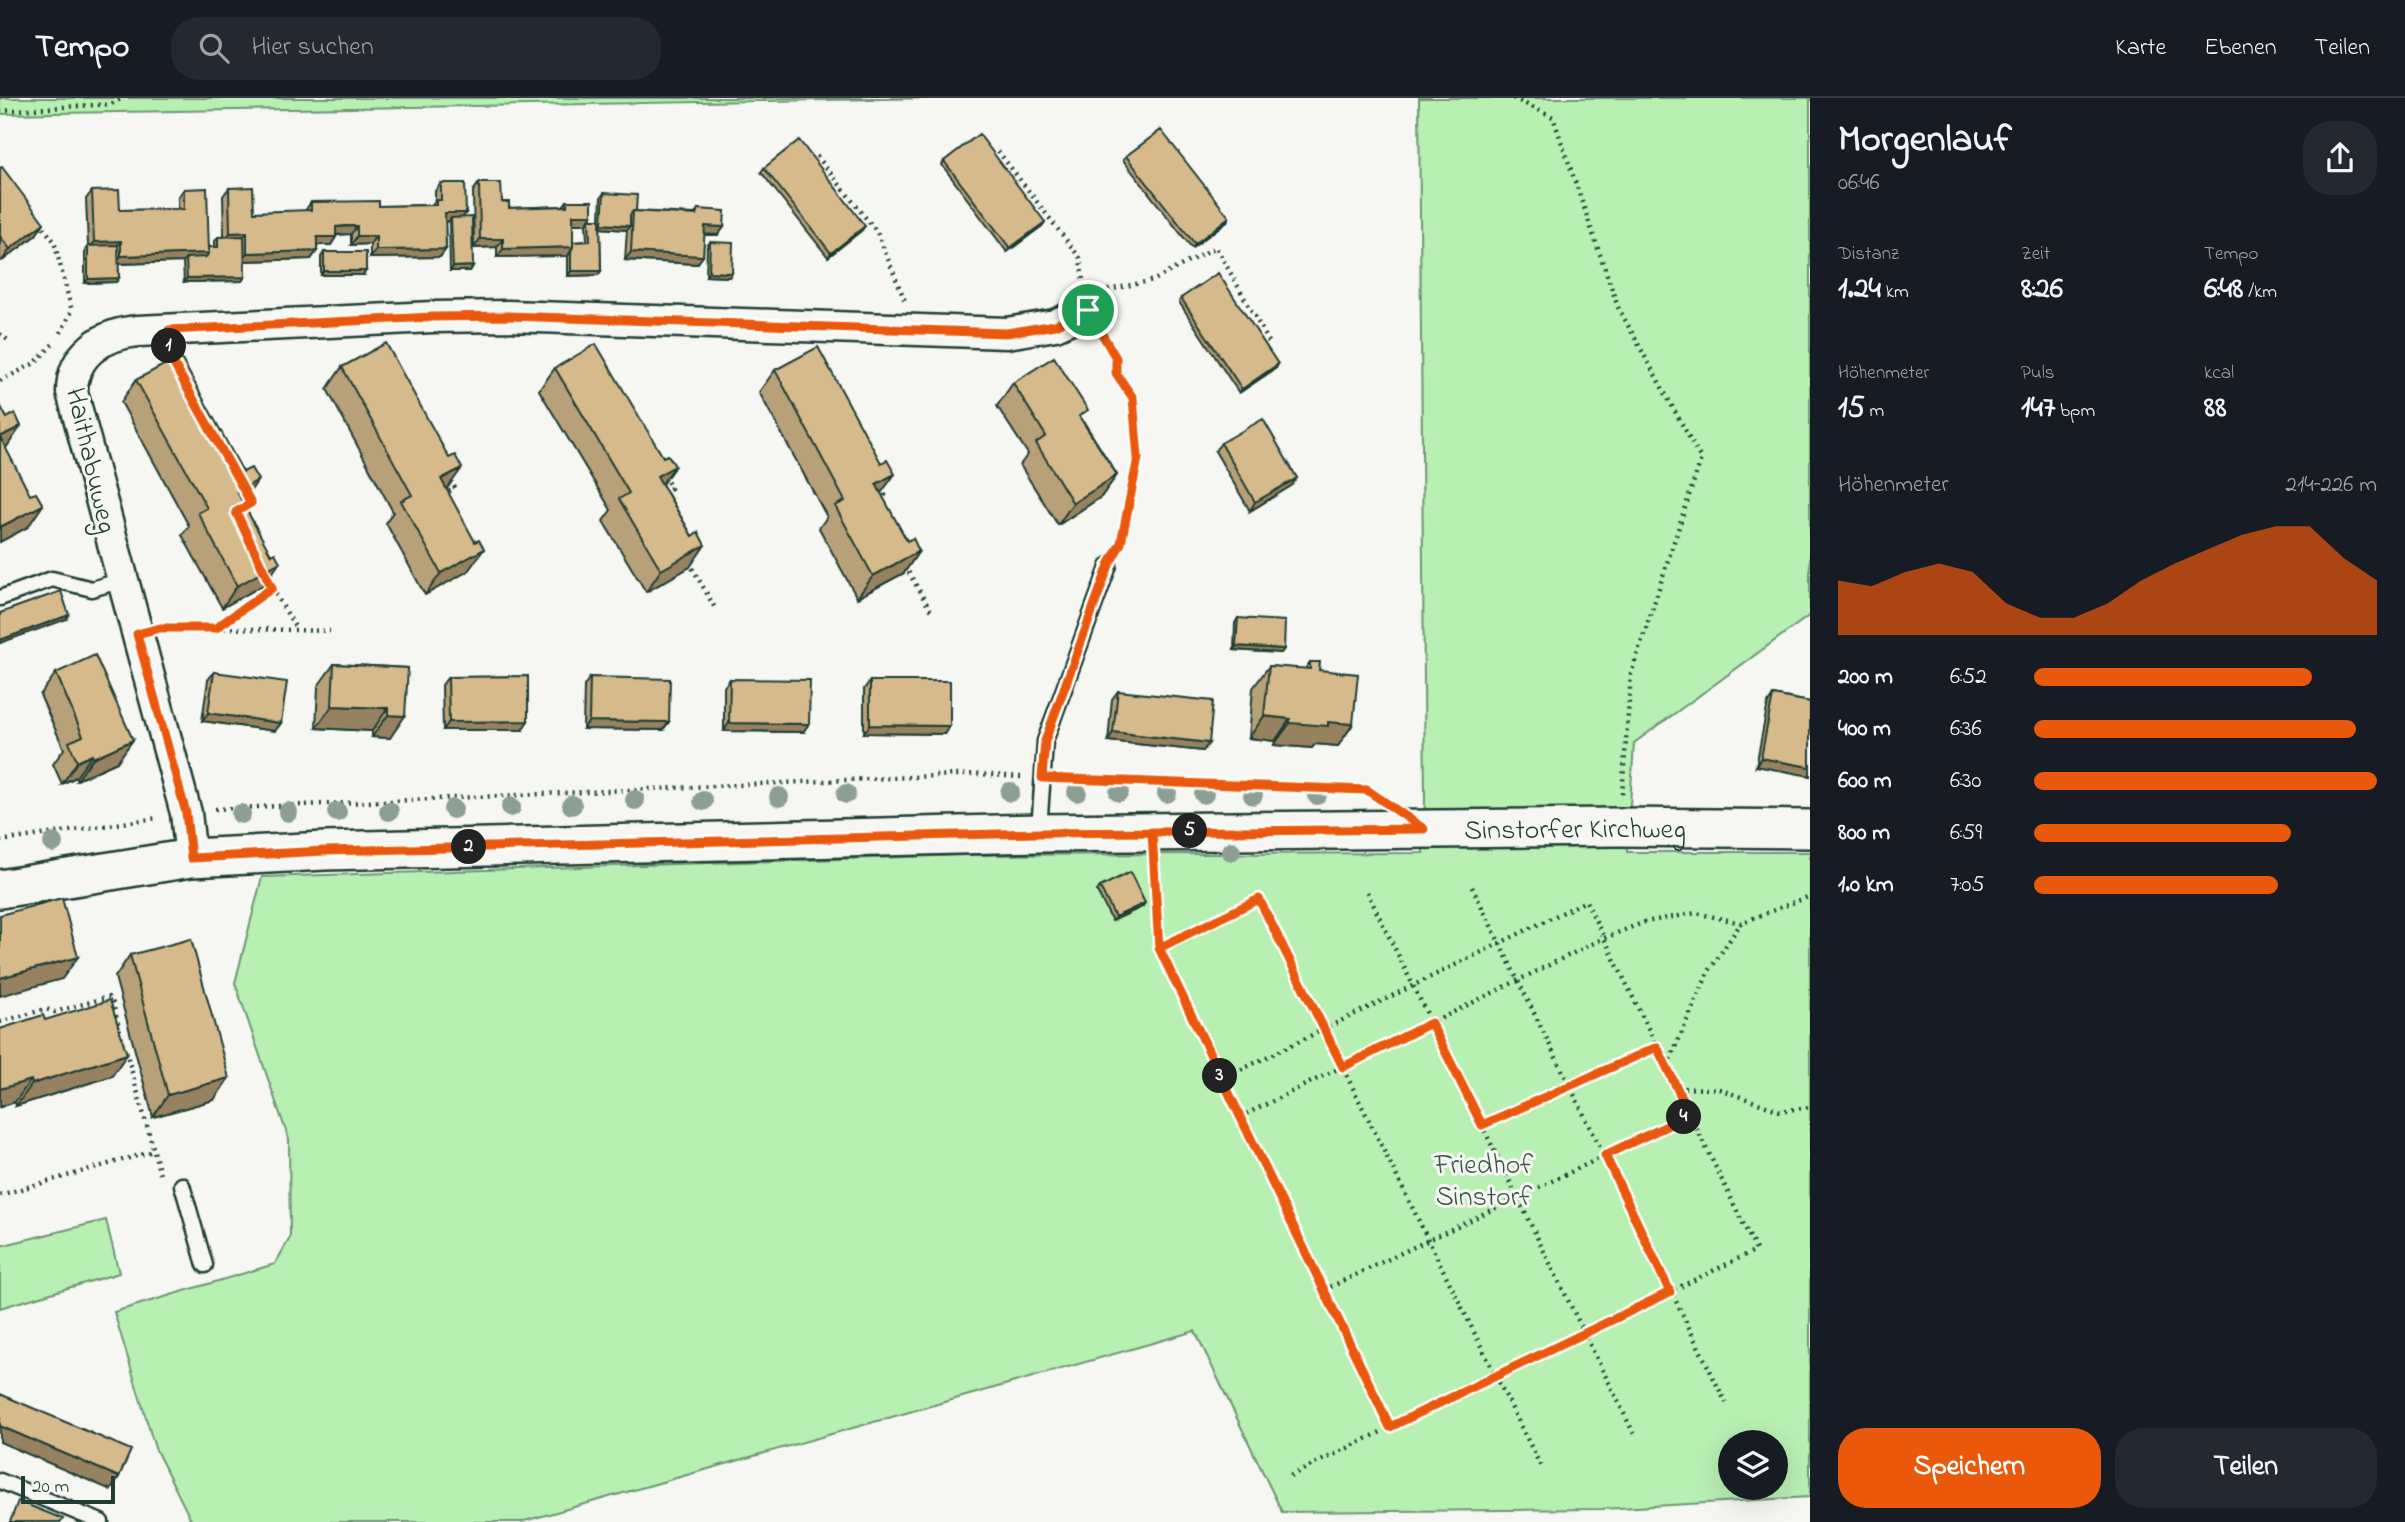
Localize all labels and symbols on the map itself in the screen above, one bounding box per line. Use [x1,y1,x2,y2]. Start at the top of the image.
pin [1058,280,1118,340]
pin: 1 [152,328,186,364]
street label: Haithabuweg [53,384,126,538]
street label: Sinstorfer Kirchweg [1464,810,1686,853]
pin: 5 [1172,814,1208,848]
pin: 2 [452,830,486,864]
pin: 3 [1202,1058,1238,1094]
pin: 4 [1666,1100,1702,1134]
park label: Friedhof Sinstorf [1434,1146,1533,1219]
scale bar [21,1473,116,1505]

